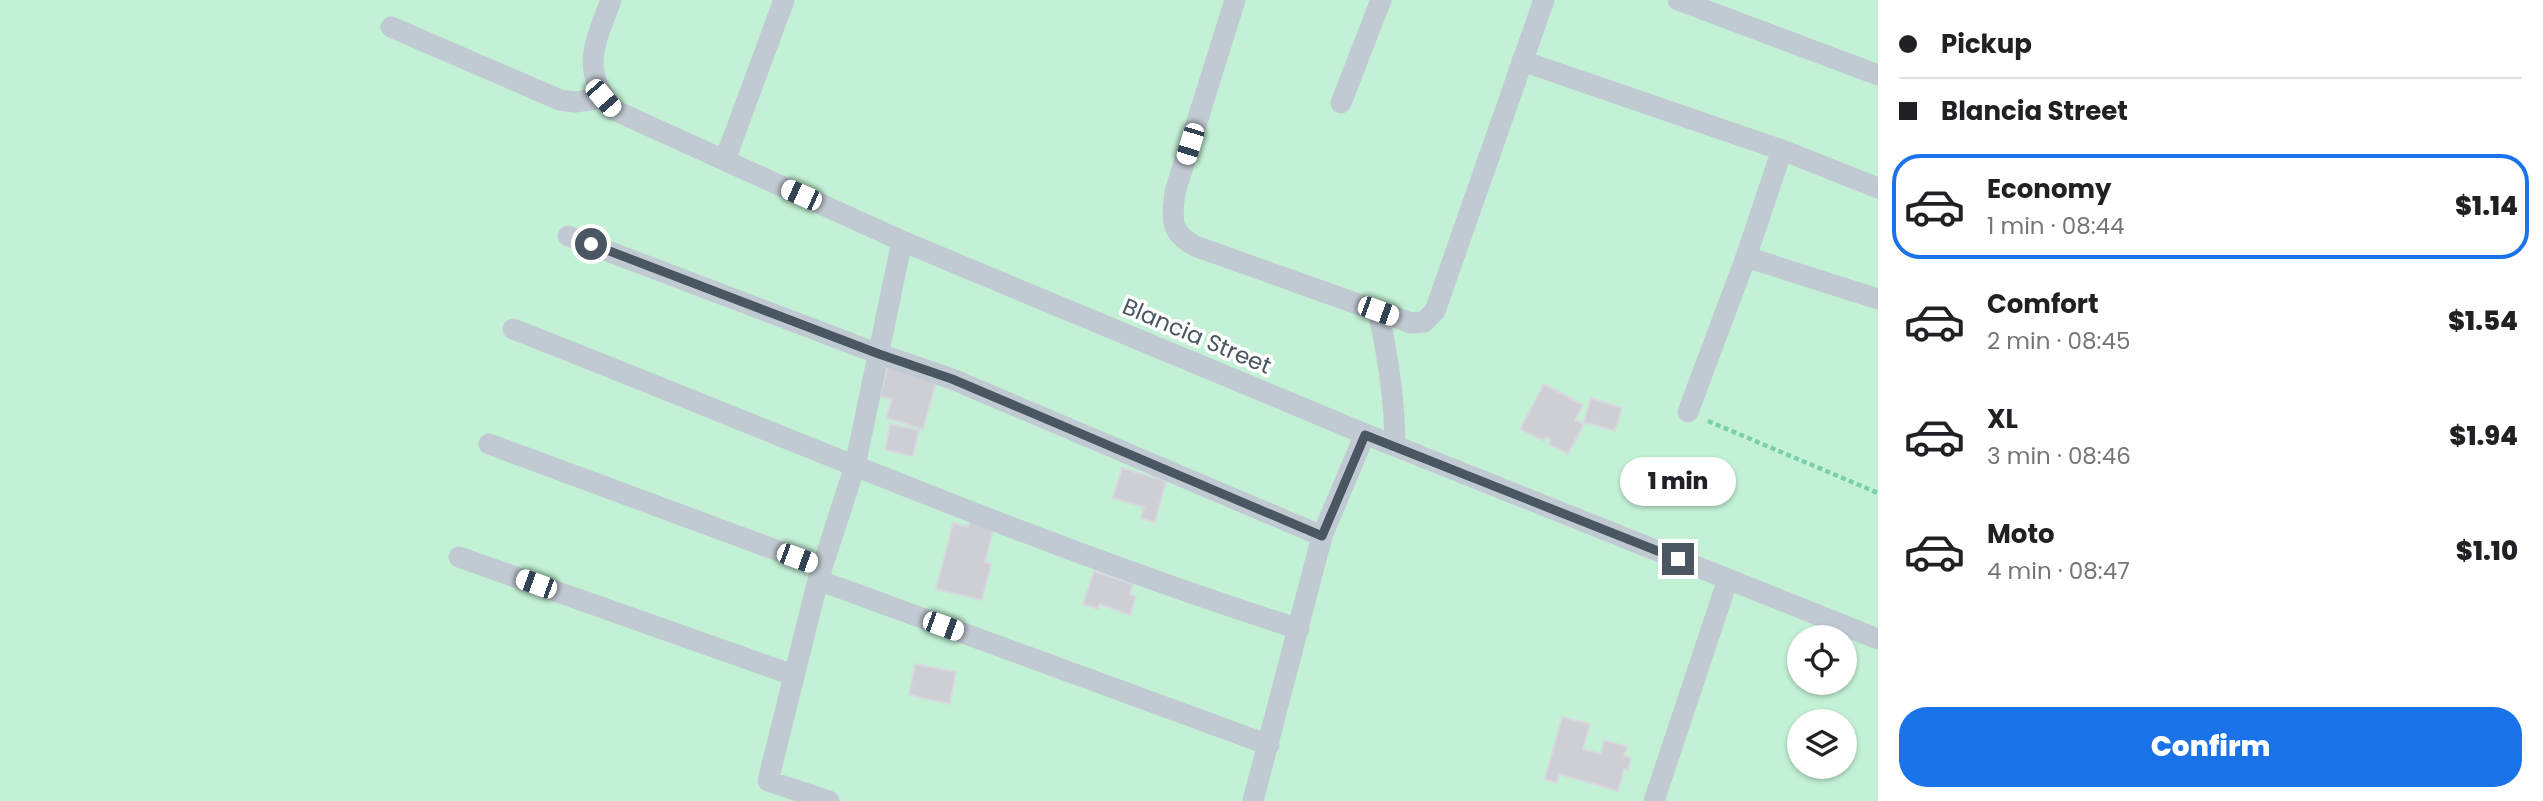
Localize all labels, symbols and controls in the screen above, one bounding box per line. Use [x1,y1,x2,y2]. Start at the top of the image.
text: Pickup [1941,26,2032,62]
car [582,75,625,121]
text: Blancia Street [1941,93,2128,129]
car [1174,121,1207,167]
text: Economy [1987,171,2111,207]
icon: car [1903,175,1966,238]
car [778,177,825,213]
text: $1.14 [2455,188,2518,224]
text: 1 min · 08:44 [1987,210,2125,242]
route start [575,228,607,260]
text: Comfort [1987,286,2099,322]
street label: Blancia Street [1118,290,1276,382]
icon: car [1903,290,1966,353]
car [1355,294,1402,328]
text: $1.54 [2448,303,2518,339]
text: 2 min · 08:45 [1987,325,2130,357]
text: XL [1987,401,2018,437]
icon: car [1903,405,1966,468]
text: $1.94 [2449,418,2518,454]
text: 3 min · 08:46 [1987,440,2131,472]
callout: 1 min [1620,458,1736,506]
text: 1 min [1648,465,1708,497]
text: Moto [1987,516,2055,552]
icon: car [1903,520,1966,583]
text: $1.10 [2456,533,2518,569]
car [774,541,821,575]
route end [1662,543,1694,575]
text: 4 min · 08:47 [1987,555,2130,587]
car [513,567,560,601]
car [920,609,967,643]
map controls [1787,625,1857,779]
button: locate [1787,625,1857,695]
button: Confirm [1899,707,2522,787]
button: layers [1787,709,1857,779]

